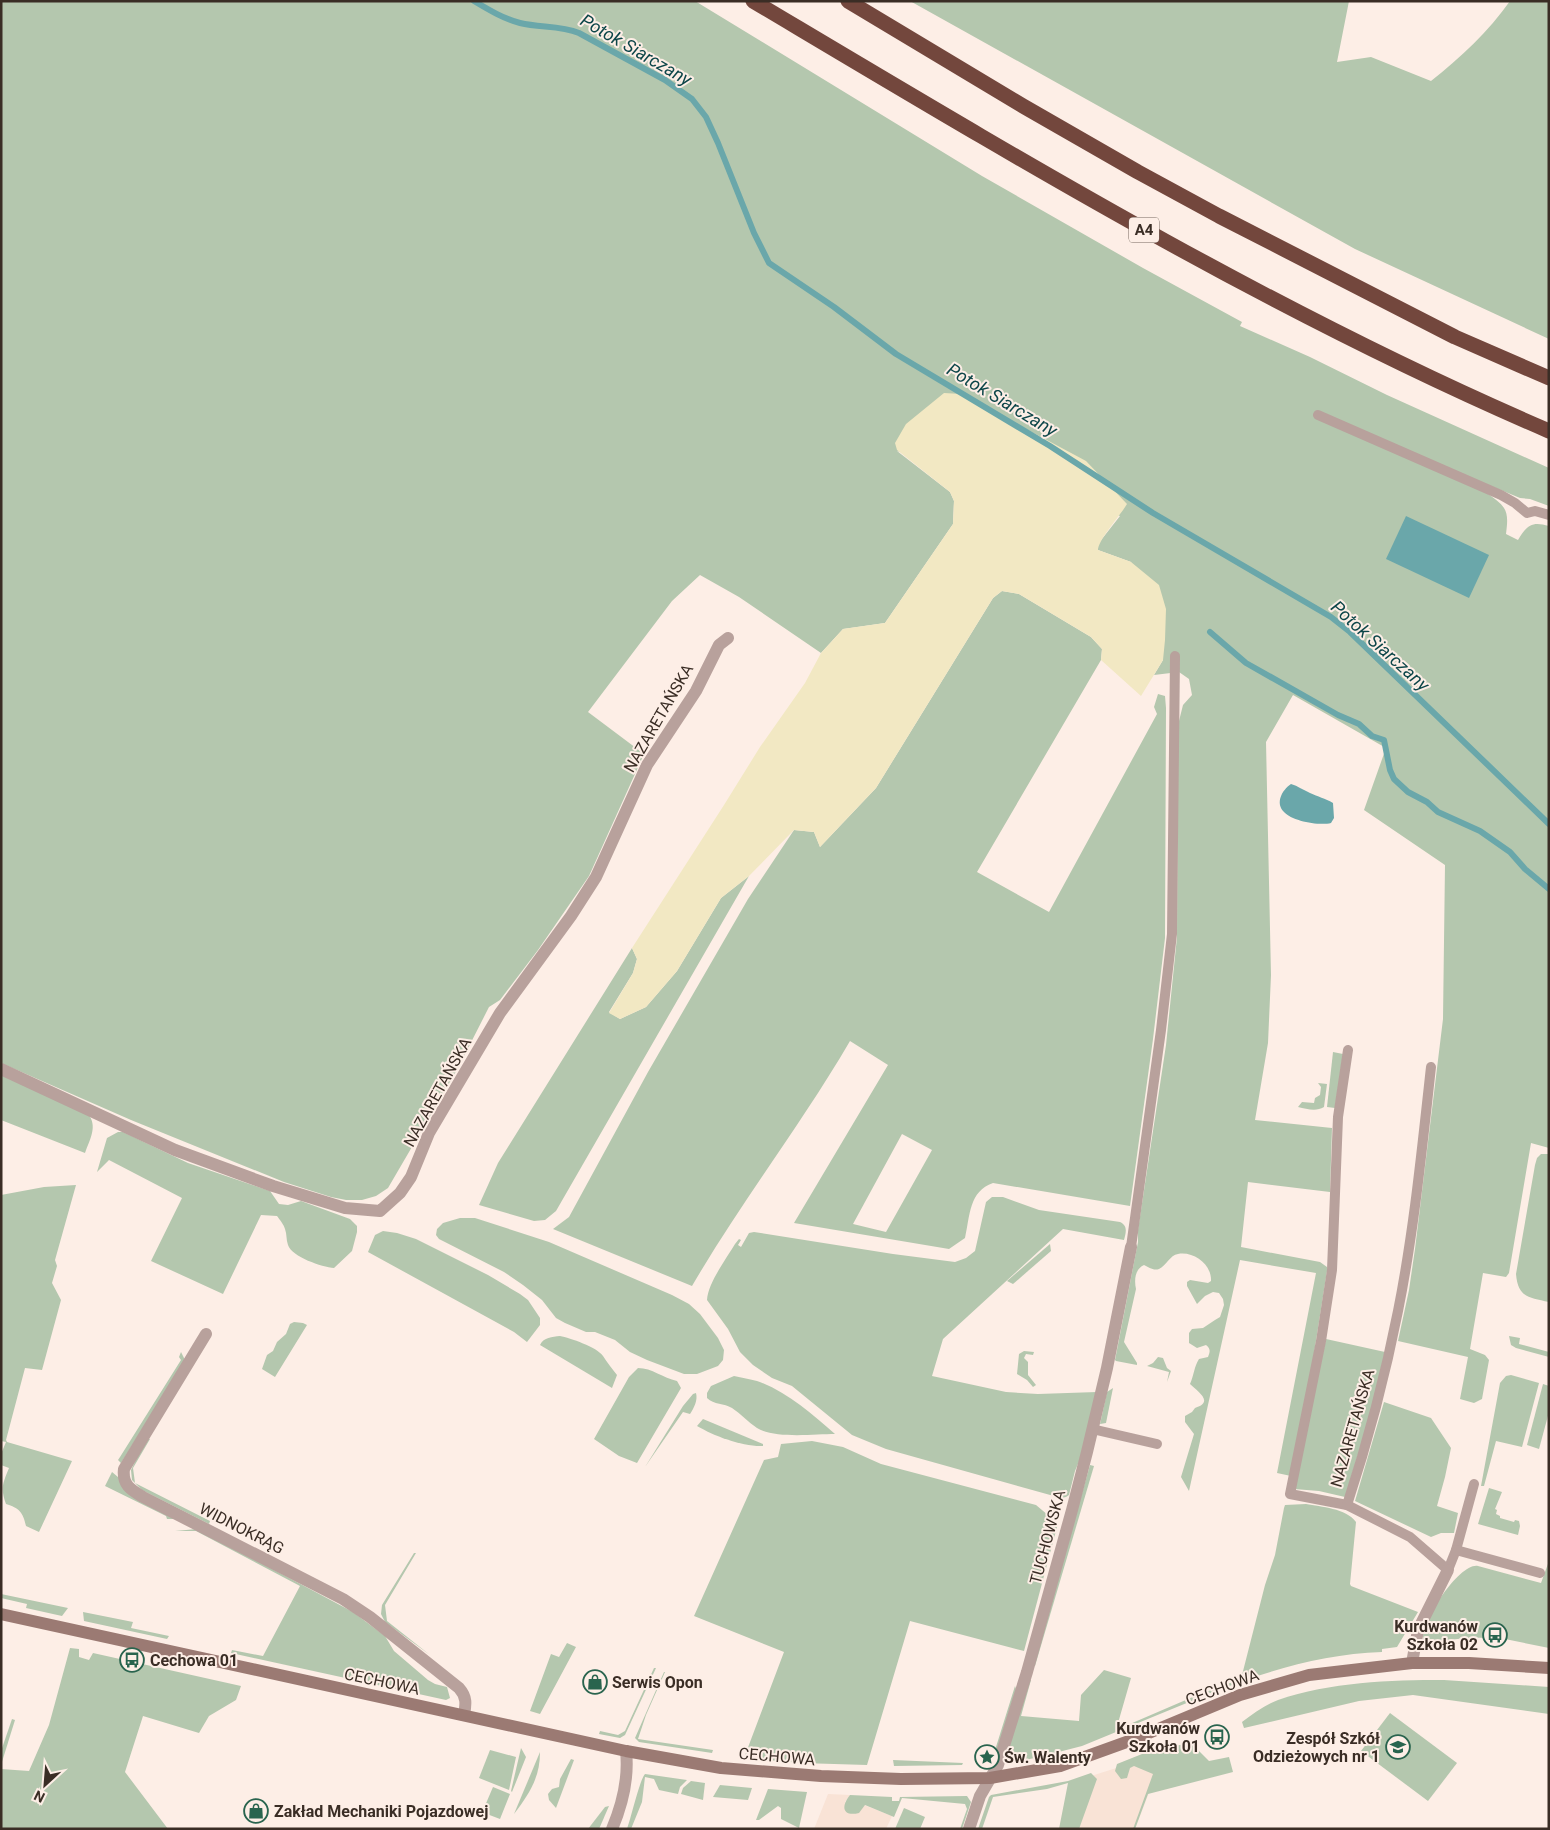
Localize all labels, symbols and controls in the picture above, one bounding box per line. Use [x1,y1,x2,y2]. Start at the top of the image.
water label: Potok Siarczany [577,9,696,90]
road number: A4 [1129,218,1159,242]
water label: Potok Siarczany [943,358,1062,441]
water label: Potok Siarczany [1327,596,1434,696]
street label: NAZARETAŃSKA [620,660,697,776]
street label: NAZARETAŃSKA [400,1034,476,1150]
street label: NAZARETAŃSKA [1327,1366,1379,1489]
street label: TUCHOWSKA [1026,1487,1069,1586]
street label: WIDNOKRĄG [196,1499,287,1558]
place label: Kurdwanów Szkoła 02 [1394,1617,1478,1654]
bus stop icon: Kurdwanów Szkoła 02 [1482,1622,1508,1648]
bus stop icon: Cechowa 01 [119,1647,145,1673]
place label: Cechowa 01 [150,1651,238,1670]
street label: CECHOWA [342,1664,422,1699]
street label: CECHOWA [1183,1665,1262,1710]
shop icon: Serwis Opon [582,1669,608,1695]
place label: Serwis Opon [612,1673,703,1692]
place label: Kurdwanów Szkoła 01 [1116,1719,1200,1756]
bus stop icon: Kurdwanów Szkoła 01 [1204,1724,1230,1750]
place label: Zespół Szkół Odzieżowych nr 1 [1253,1729,1380,1766]
school or university icon: Zespół Szkół Odzieżowych nr 1 [1385,1734,1411,1760]
street label: CECHOWA [738,1744,817,1769]
place icon: Św. Walenty [974,1744,1000,1770]
place label: Św. Walenty [1004,1748,1092,1767]
north arrow [20,1760,70,1810]
text: N [31,1787,47,1806]
shop icon: Zakład Mechaniki Pojazdowej [243,1798,269,1824]
place label: Zakład Mechaniki Pojazdowej [274,1802,488,1821]

